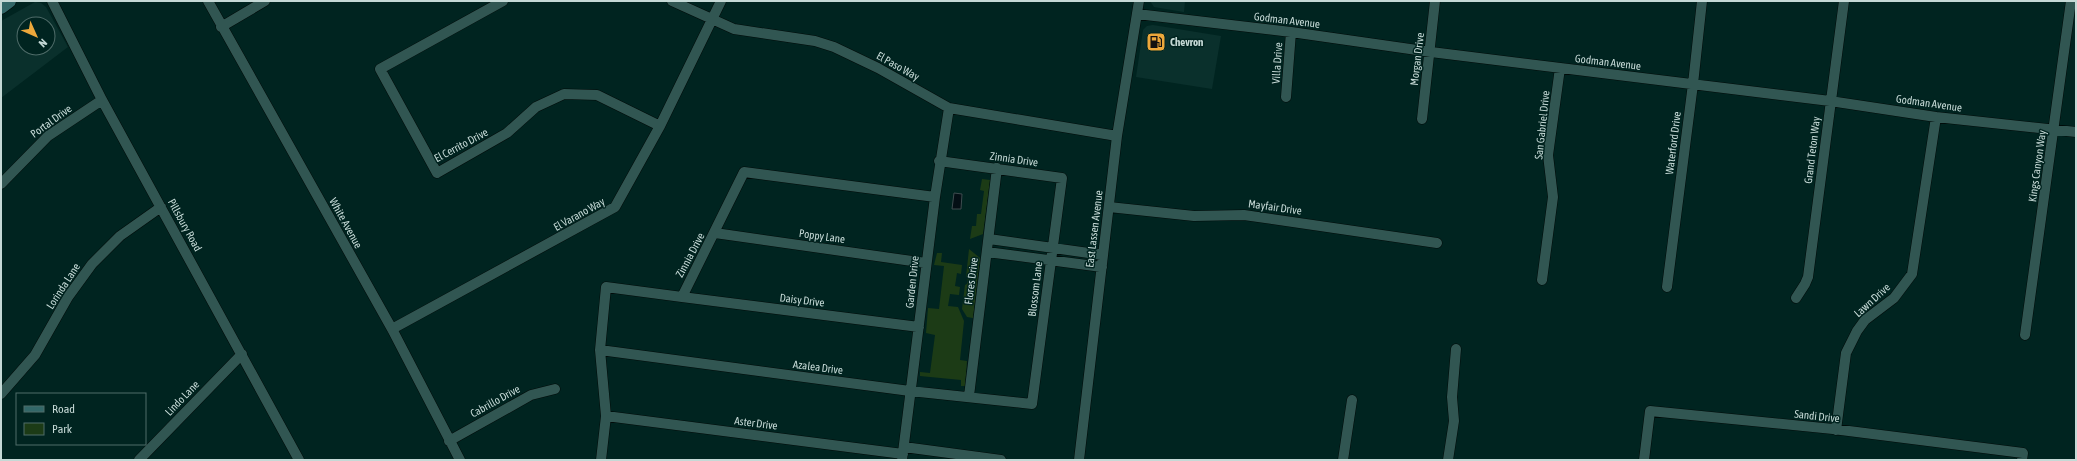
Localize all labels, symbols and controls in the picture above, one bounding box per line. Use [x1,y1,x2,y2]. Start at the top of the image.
street label: Godman Avenue [1253,10,1321,30]
north arrow [16,16,56,56]
fuel station icon: Chevron [1145,31,1167,53]
street label: Morgan Drive [1408,32,1426,86]
place label: Chevron [1170,36,1203,48]
text: N [37,37,50,50]
street label: Villa Drive [1270,42,1284,84]
street label: El Paso Way [874,49,922,83]
street label: Godman Avenue [1574,52,1642,72]
street label: San Gabriel Drive [1532,90,1552,160]
street label: Godman Avenue [1895,92,1963,114]
street label: Portal Drive [28,102,74,140]
street label: Waterford Drive [1663,111,1683,175]
street label: Grand Teton Way [1802,115,1822,184]
street label: El Cerrito Drive [432,126,490,164]
street label: Kings Canyon Way [2026,129,2048,203]
street label: Zinnia Drive [989,150,1039,168]
street label: East Lassen Avenue [1083,190,1105,268]
street label: El Varano Way [551,195,607,233]
street label: White Avenue [327,196,365,250]
street label: Pillsbury Road [166,197,204,253]
street label: Mayfair Drive [1248,197,1302,217]
street label: Poppy Lane [798,227,846,245]
street label: Zinnia Drive [673,231,707,279]
street label: Garden Drive [903,255,921,309]
street label: Flores Drive [962,257,980,305]
street label: Lorinda Lane [44,261,82,311]
street label: Blossom Lane [1026,261,1044,317]
street label: Lawn Drive [1852,281,1892,319]
street label: Daisy Drive [779,291,825,309]
street label: Azalea Drive [792,358,844,376]
street label: Lindo Lane [162,378,202,418]
street label: Cabrillo Drive [468,382,522,420]
legend [16,393,146,445]
text: Road [52,402,75,416]
street label: Sandi Drive [1794,408,1840,424]
street label: Aster Drive [734,414,778,432]
text: Park [52,422,73,436]

